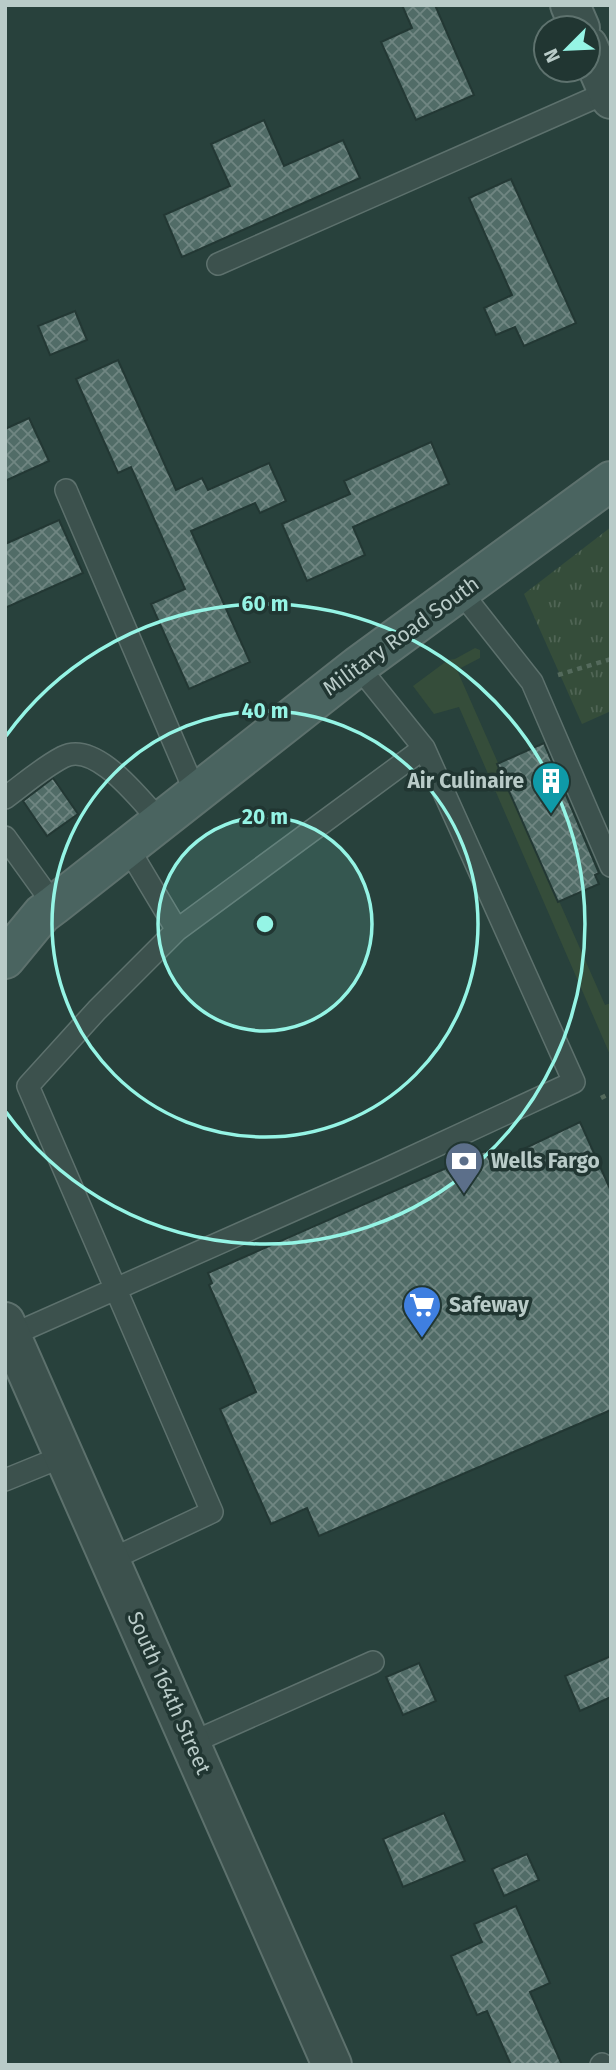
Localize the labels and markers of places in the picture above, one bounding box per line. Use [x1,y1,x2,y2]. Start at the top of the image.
building icon: Air Culinaire [530,760,572,815]
place label: Air Culinaire [406,768,524,794]
centre of rings [253,912,277,936]
bank icon: Wells Fargo [443,1140,485,1195]
place label: Wells Fargo [491,1148,600,1174]
supermarket icon: Safeway [401,1284,443,1339]
place label: Safeway [449,1292,529,1318]

